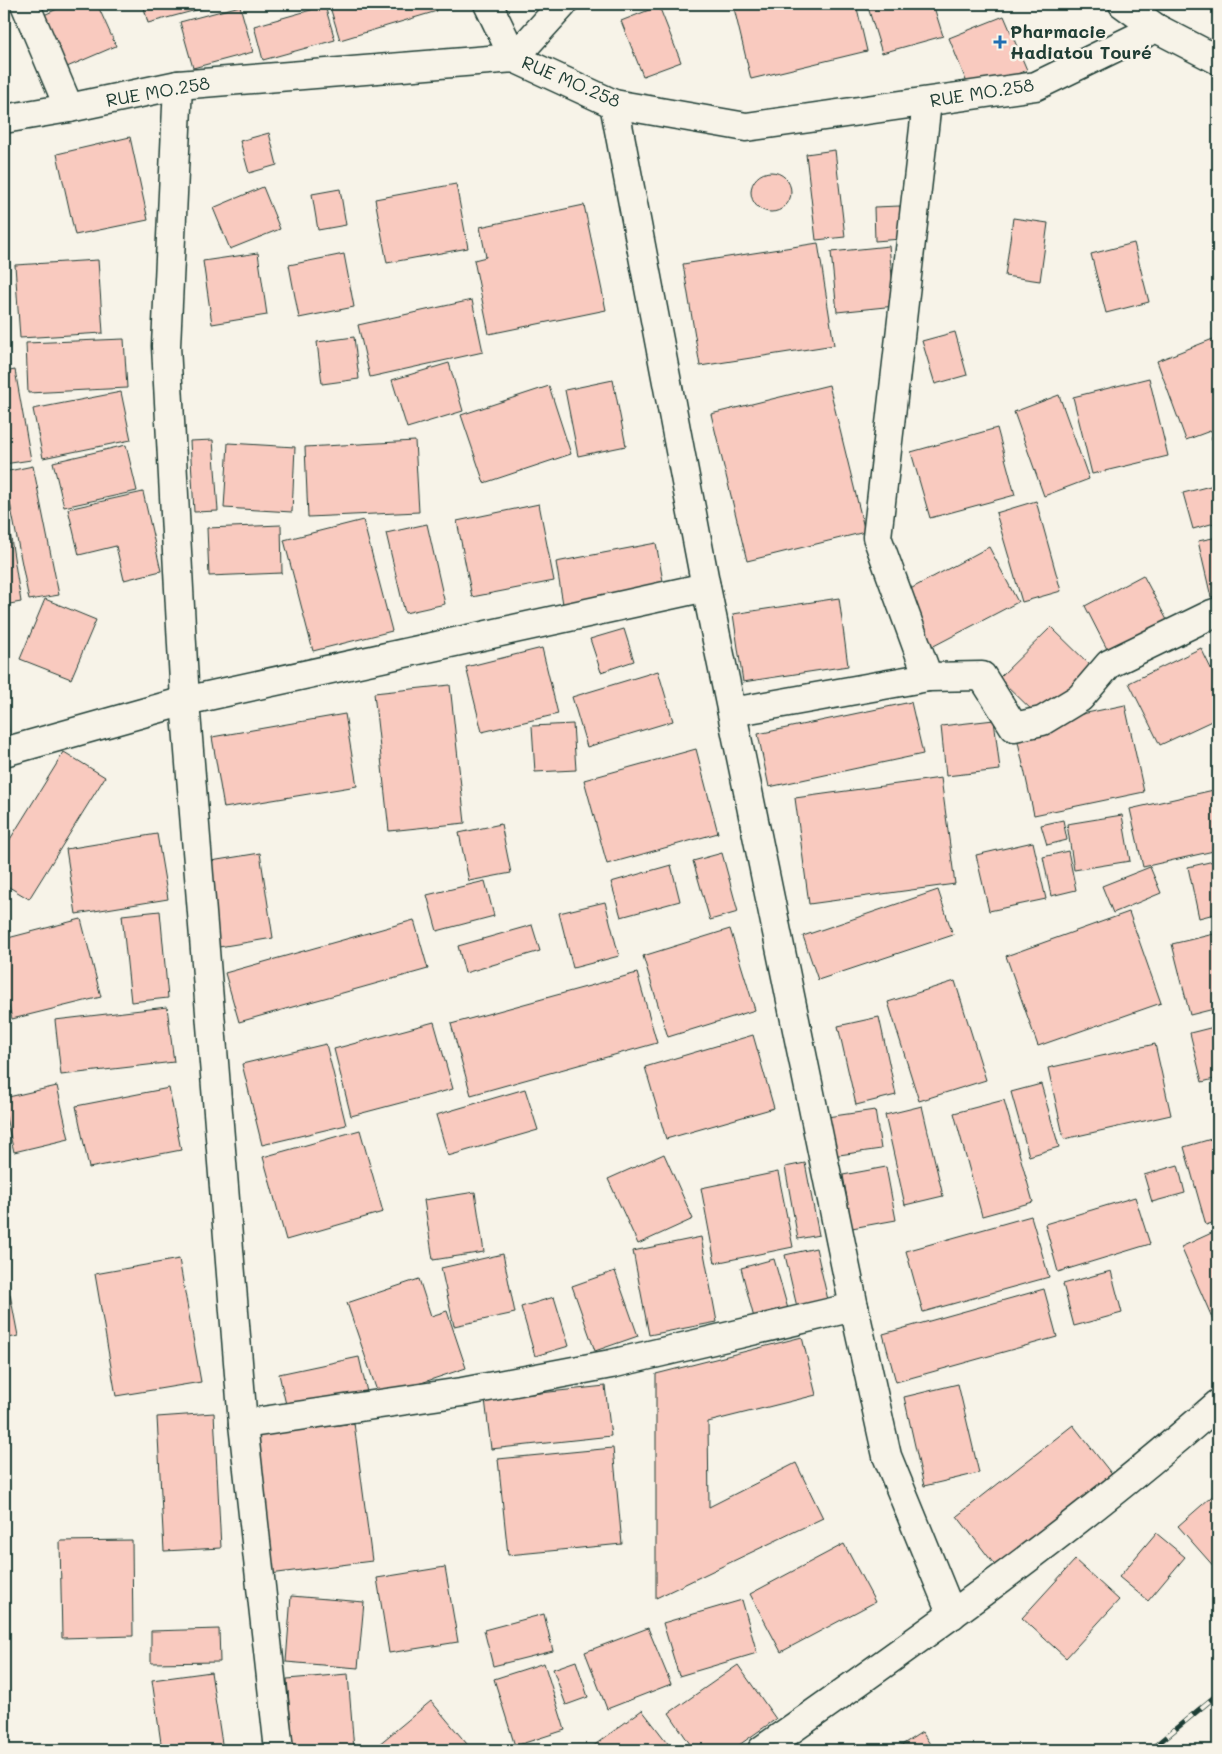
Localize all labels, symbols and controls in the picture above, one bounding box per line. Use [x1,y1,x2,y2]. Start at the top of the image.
place label: Pharmacie Hadiatou Touré [1010,19,1152,64]
marker: Pharmacie Hadiatou Touré [994,36,1006,48]
street label: RUE MO.258 [518,50,624,113]
street label: RUE MO.258 [104,70,212,112]
street label: RUE MO.258 [928,72,1036,112]

